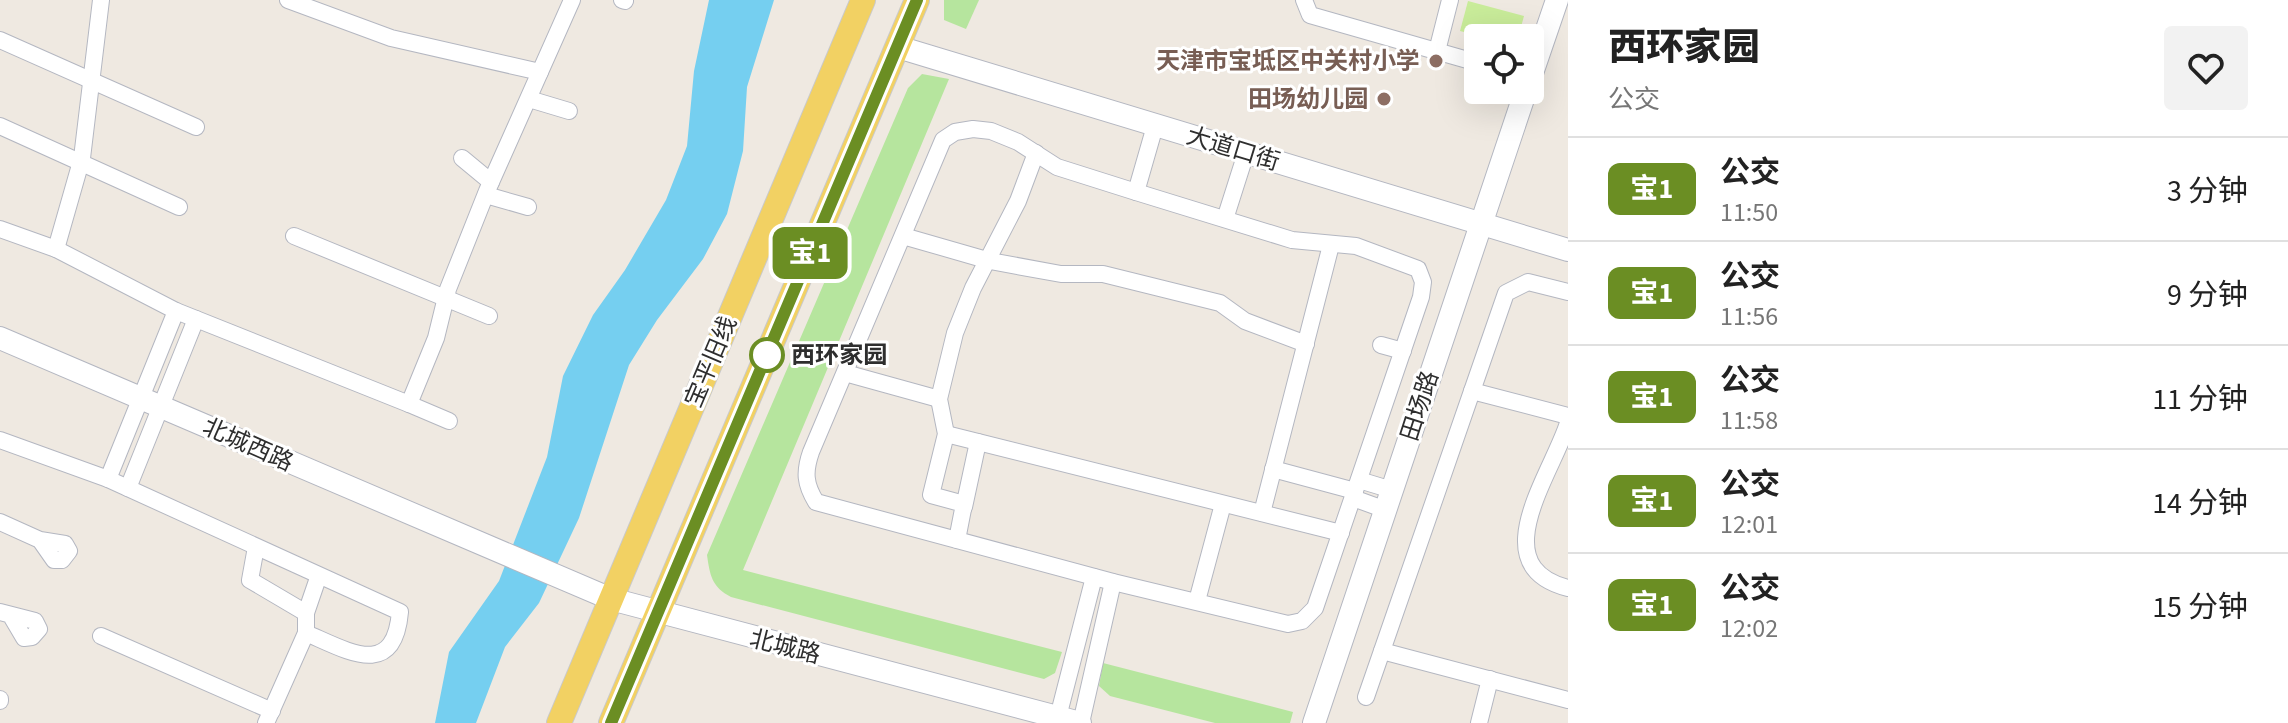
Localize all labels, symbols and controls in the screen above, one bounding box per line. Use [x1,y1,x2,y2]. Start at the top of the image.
text: 西环家园 [1608,21,1760,75]
map controls [1464,24,1544,104]
button: locate [1464,24,1544,104]
button: heart [2164,26,2248,110]
place label: 天津市宝坻区中关村小学 [1156,44,1420,79]
marker: 天津市宝坻区中关村小学 [1427,52,1445,70]
text: 公交 [1608,81,1660,118]
place label: 田场幼儿园 [1248,82,1368,117]
marker: 田场幼儿园 [1375,90,1393,108]
street label: 大道口街 [1182,118,1284,180]
text: 公交 [1720,151,1780,194]
text: 宝1 [1631,169,1673,209]
text: 3 分钟 [2167,170,2248,213]
text: 11:50 [1720,194,1778,231]
line badge: 宝1 [774,227,846,279]
text: 宝1 [789,233,831,273]
text: 公交 [1720,255,1780,298]
text: 宝1 [1631,273,1673,313]
text: 9 分钟 [2167,274,2248,317]
text: 11:56 [1720,298,1778,335]
street label: 宝平旧线 [676,311,746,413]
marker: 西环家园 [750,338,784,372]
place label: 西环家园 [791,338,887,373]
text: 公交 [1720,359,1780,402]
street label: 田场路 [1392,366,1448,446]
text: 宝1 [1631,377,1673,417]
text: 11 分钟 [2152,378,2248,421]
text: 11:58 [1720,402,1778,439]
street label: 北城西路 [197,409,299,481]
text: 公交 [1720,463,1780,506]
text: 宝1 [1631,481,1673,521]
text: 14 分钟 [2152,482,2248,525]
text: 12:01 [1720,506,1778,543]
text: 公交 [1720,567,1780,610]
text: 宝1 [1631,585,1673,625]
text: 15 分钟 [2152,586,2248,629]
text: 12:02 [1720,610,1778,647]
street label: 北城路 [746,621,824,673]

